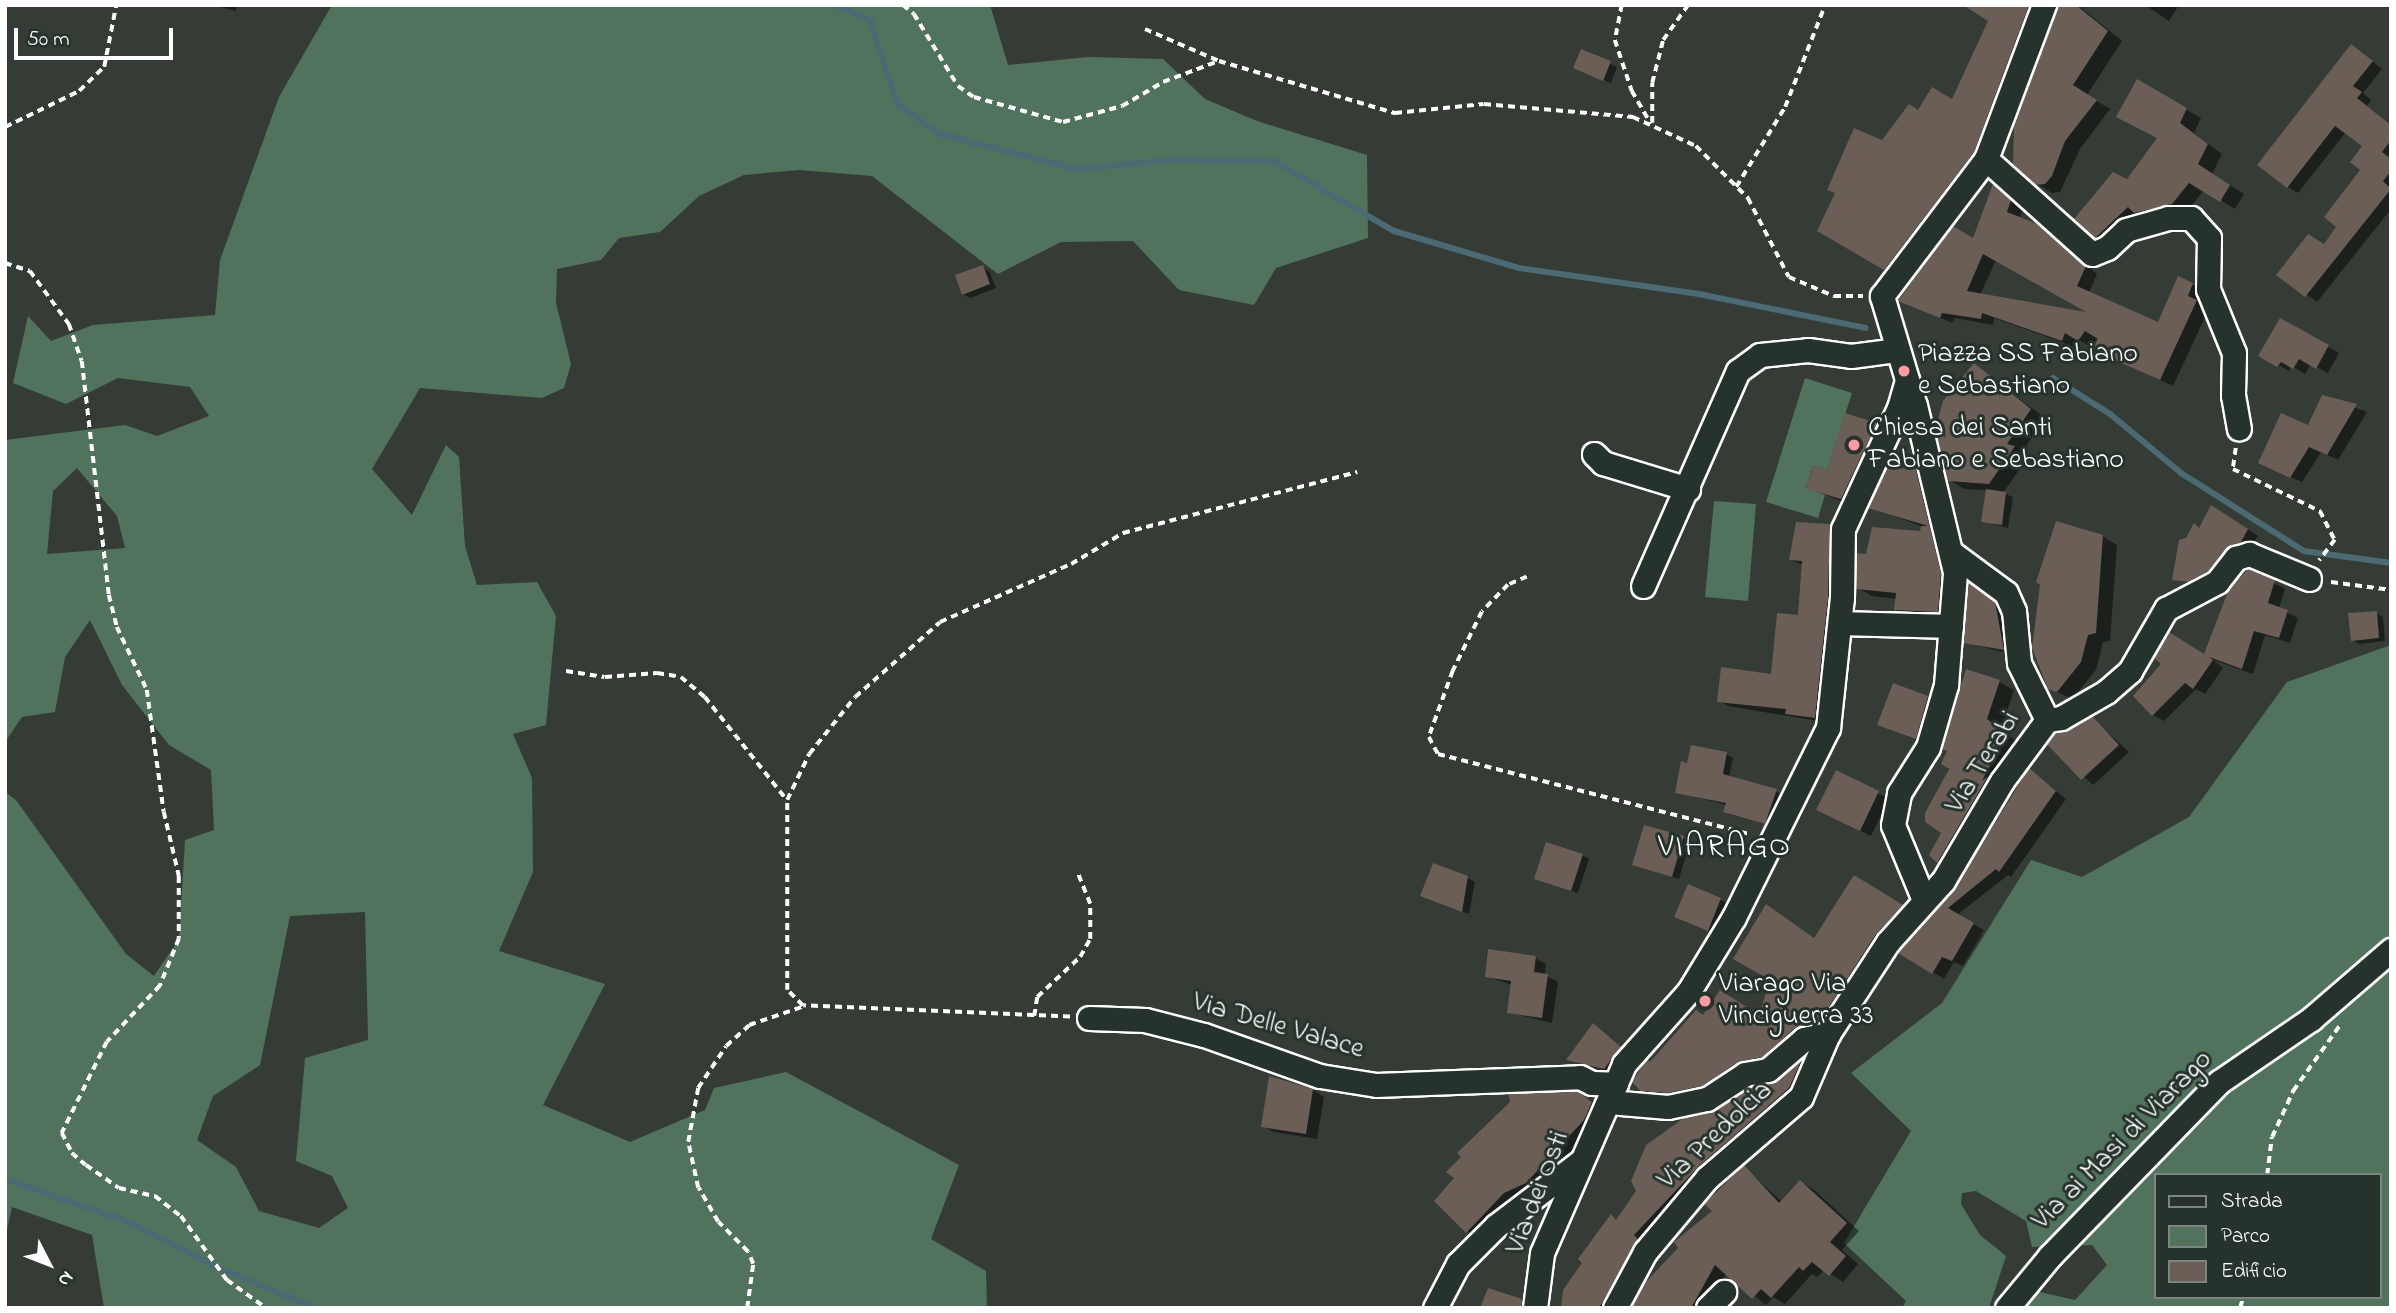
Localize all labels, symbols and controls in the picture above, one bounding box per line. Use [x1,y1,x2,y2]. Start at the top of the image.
scale bar [18,14,177,58]
text: 50 m [27,25,70,55]
place label: Piazza SS Fabiano e Sebastiano [1918,338,2138,404]
marker: Piazza SS Fabiano e Sebastiano [1896,363,1912,379]
place label: Chiesa dei Santi Fabiano e Sebastiano [1868,412,2124,478]
marker: Chiesa dei Santi Fabiano e Sebastiano [1846,437,1862,453]
street label: Via Terabi [1940,706,2028,820]
district label: VIARAGO [1659,829,1791,867]
place label: Viarago Via Vinciguerra 33 [1719,968,1874,1034]
street label: Via Delle Valace [1188,986,1368,1068]
marker: Viarago Via Vinciguerra 33 [1697,993,1713,1009]
street label: Via ai Masi di Viarago [2026,1044,2220,1238]
street label: Via Predolcia [1652,1075,1780,1197]
street label: Via dei Osti [1500,1127,1578,1259]
legend [2154,1173,2382,1299]
text: Strada [2221,1187,2283,1217]
text: Parco [2221,1222,2270,1252]
north arrow [14,1229,84,1299]
text: Edificio [2221,1257,2287,1287]
text: N [51,1265,79,1292]

